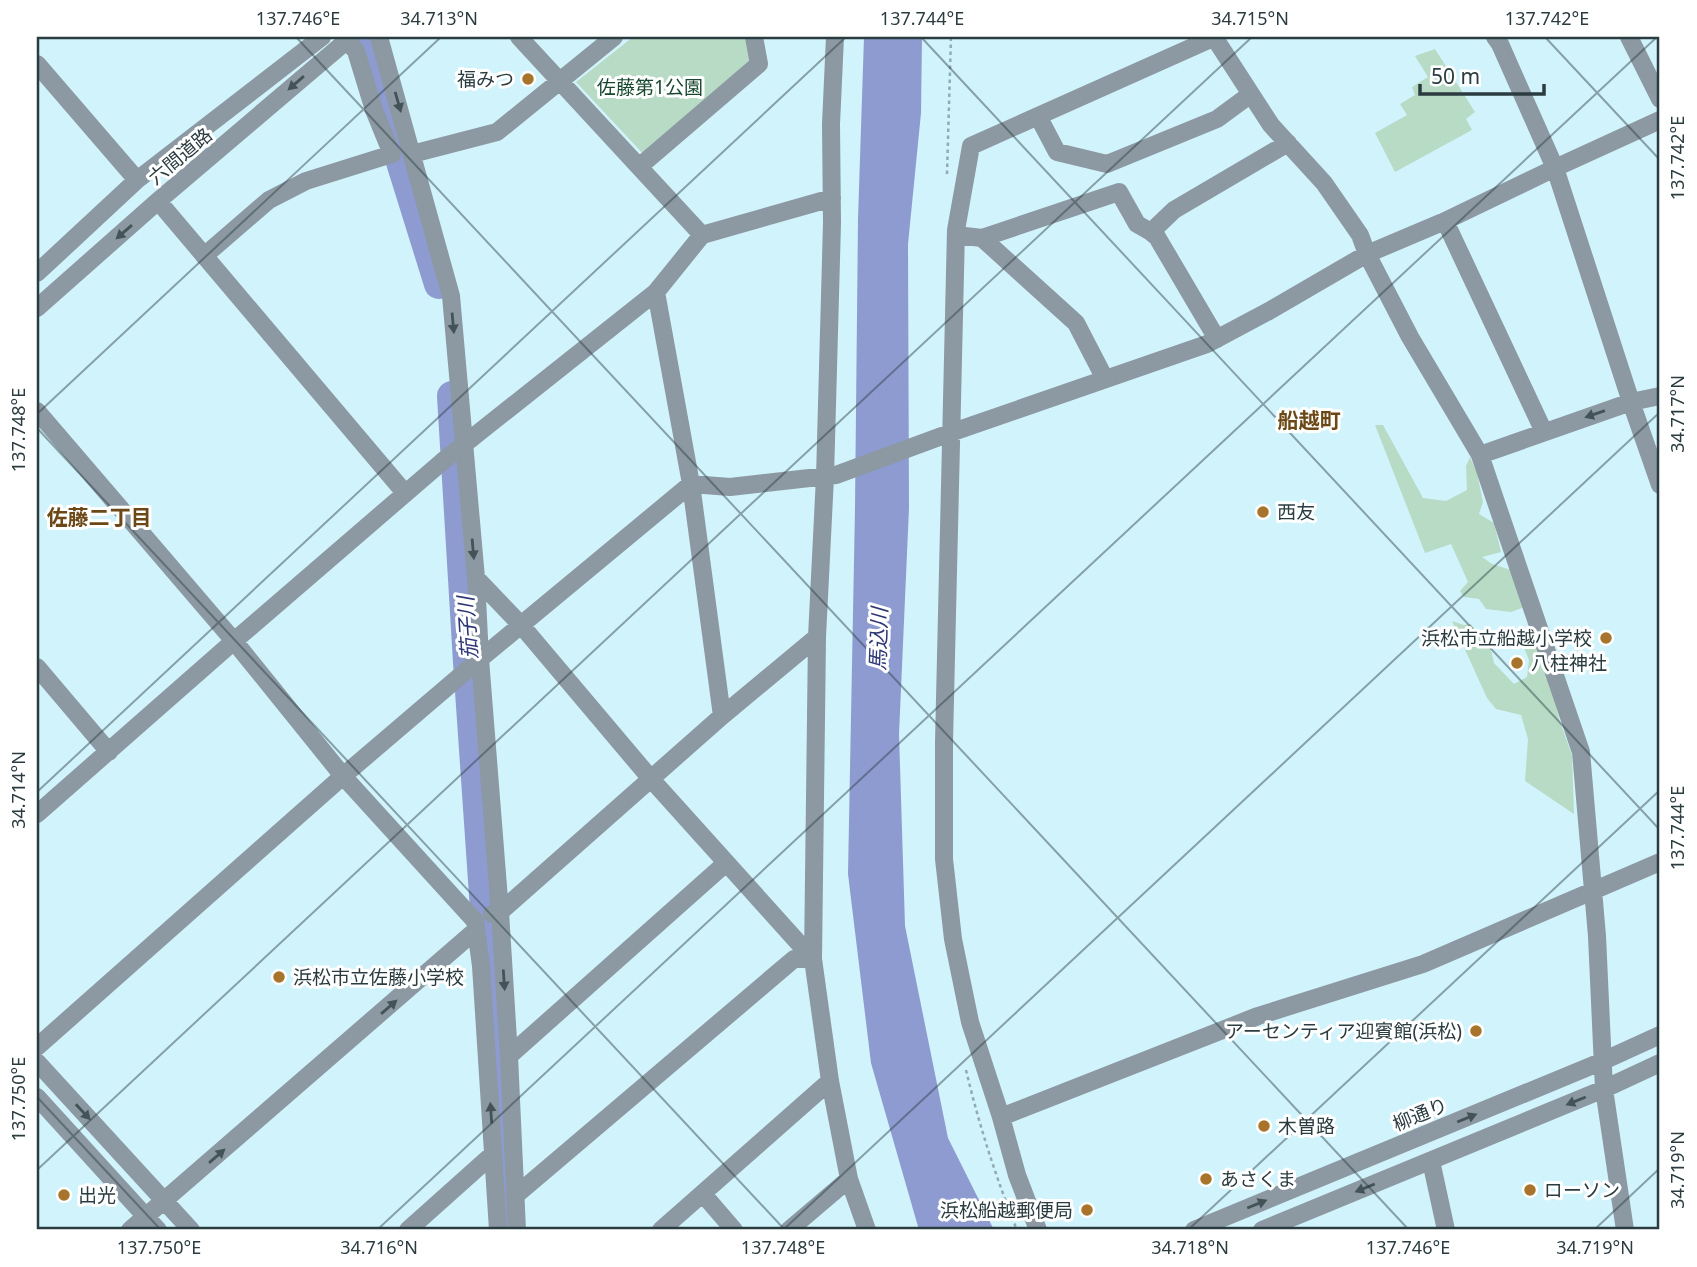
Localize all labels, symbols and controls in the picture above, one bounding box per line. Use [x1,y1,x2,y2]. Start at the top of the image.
text: 137.746°E [256,6,340,30]
text: 34.713°N [400,6,478,30]
text: 137.744°E [880,6,964,30]
text: 34.715°N [1211,6,1289,30]
text: 137.742°E [1505,6,1589,30]
scale bar [1420,52,1545,96]
text: 50 m [1431,62,1480,90]
place label: 福みつ [457,66,514,92]
marker: 福みつ [520,71,536,87]
park label: 佐藤第1公園 [597,74,703,100]
one-way arrow [288,75,305,90]
one-way arrow [393,92,403,113]
text: 137.742°E [1665,116,1689,200]
street label: 六間道路 [143,122,217,190]
one-way arrow [115,224,133,240]
one-way arrow [448,312,459,334]
text: 34.717°N [1665,375,1689,453]
text: 137.748°E [6,388,30,472]
district label: 船越町 [1278,406,1341,434]
one-way arrow [1584,409,1605,420]
place label: 西友 [1277,499,1315,525]
district label: 佐藤二丁目 [47,503,152,531]
marker: 西友 [1255,504,1271,520]
one-way arrow [468,538,479,560]
water label: 茄子川 [451,594,483,660]
water label: 馬込川 [863,605,893,671]
place label: 浜松市立船越小学校 [1421,625,1592,651]
marker: 浜松市立船越小学校 [1598,630,1614,646]
place label: 八柱神社 [1531,650,1607,676]
marker: 八柱神社 [1509,655,1525,671]
text: 34.714°N [6,751,30,829]
text: 137.744°E [1665,786,1689,870]
place label: 浜松市立佐藤小学校 [293,964,464,990]
marker: 浜松市立佐藤小学校 [271,969,287,985]
one-way arrow [499,969,510,991]
one-way arrow [380,1000,397,1015]
place label: アーセンティア迎賓館(浜松) [1225,1018,1462,1044]
marker: アーセンティア迎賓館(浜松) [1468,1023,1484,1039]
text: 137.750°E [6,1057,30,1141]
street label: 柳通り [1389,1091,1451,1137]
one-way arrow [1565,1096,1586,1107]
one-way arrow [485,1102,496,1124]
one-way arrow [75,1103,91,1121]
one-way arrow [1457,1112,1478,1123]
place label: 木曽路 [1278,1113,1335,1139]
marker: 木曽路 [1256,1118,1272,1134]
text: 34.719°N [1665,1131,1689,1209]
one-way arrow [208,1149,225,1164]
place label: あさくま [1220,1166,1296,1192]
marker: あさくま [1198,1171,1214,1187]
place label: ローソン [1544,1177,1620,1203]
place label: 出光 [78,1182,116,1208]
one-way arrow [1355,1182,1376,1193]
marker: ローソン [1522,1182,1538,1198]
marker: 出光 [56,1187,72,1203]
place label: 浜松船越郵便局 [940,1197,1073,1223]
one-way arrow [1247,1199,1268,1210]
marker: 浜松船越郵便局 [1079,1202,1095,1218]
text: 137.750°E [117,1235,201,1259]
text: 34.716°N [340,1235,418,1259]
text: 137.748°E [741,1235,825,1259]
text: 34.718°N [1151,1235,1229,1259]
text: 137.746°E [1366,1235,1450,1259]
text: 34.719°N [1556,1235,1634,1259]

